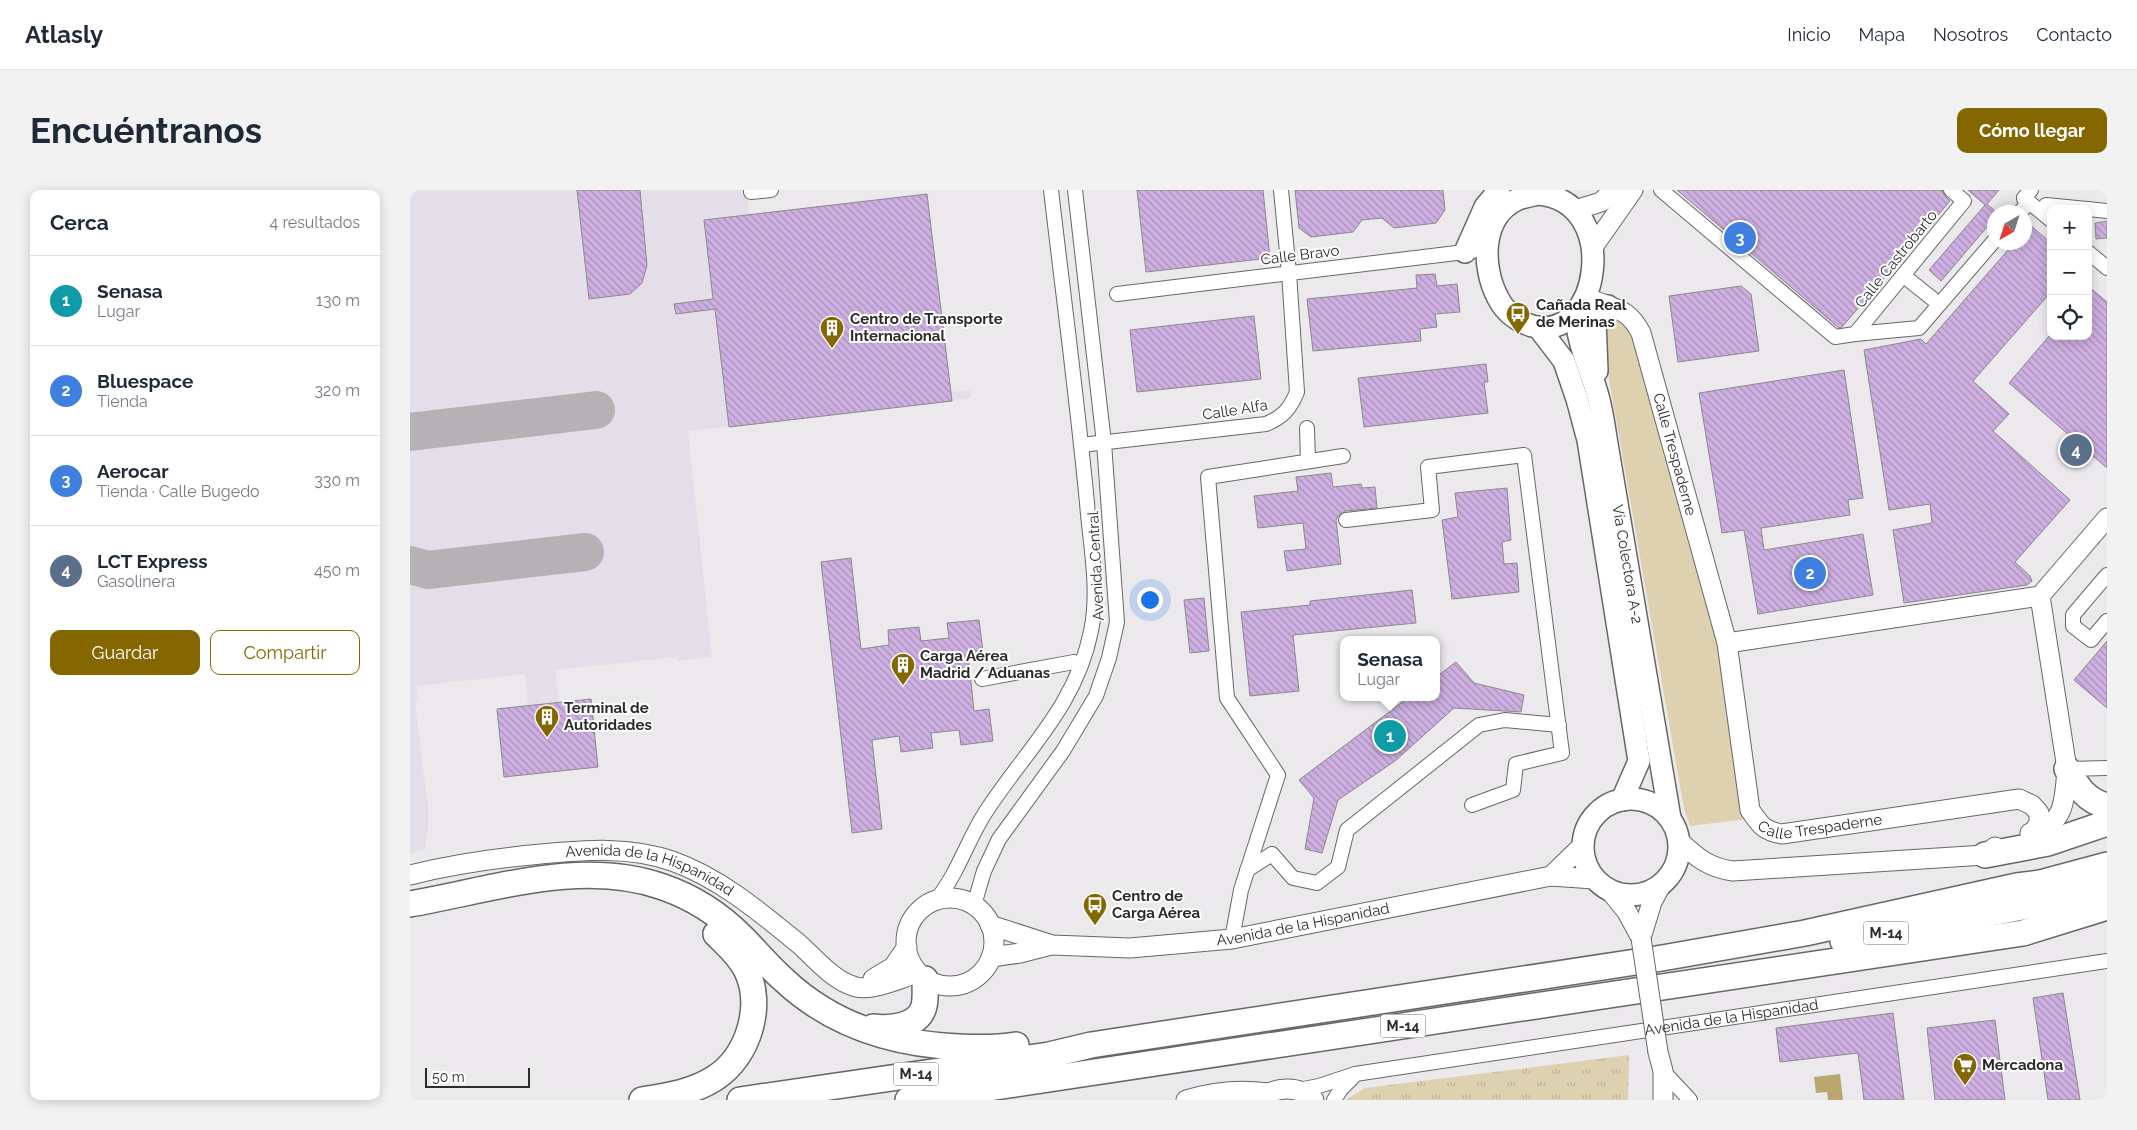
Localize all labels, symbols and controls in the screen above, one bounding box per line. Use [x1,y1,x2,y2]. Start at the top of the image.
text: Atlasly [25,20,103,49]
text: Inicio [1787,24,1831,45]
text: Mapa [1859,24,1905,45]
text: Nosotros [1933,24,2008,45]
text: Contacto [2036,24,2112,45]
button: Cómo llegar [1957,108,2107,153]
text: Encuéntranos [30,110,262,151]
north arrow [1987,205,2032,250]
map controls [2047,205,2092,340]
button: + [2047,205,2092,250]
street label: Calle Castrobarto [1851,206,1941,311]
text: Cerca [50,210,109,235]
text: 4 resultados [270,213,360,232]
pin: 3 [1724,219,1756,257]
street label: Calle Bravo [1260,241,1340,269]
button: − [2047,250,2092,295]
text: Senasa [97,280,163,302]
text: 1 [62,291,70,310]
text: 130 m [316,291,360,310]
button: locate [2047,295,2092,340]
place label: Cañada Real de Merinas [1536,296,1627,331]
bus stop icon: Cañada Real de Merinas [1505,301,1531,335]
text: Lugar [97,302,140,321]
place label: Centro de Transporte Internacional [850,310,1003,345]
building icon: Centro de Transporte Internacional [819,315,845,349]
text: Bluespace [97,370,193,392]
text: 2 [61,381,71,400]
text: 320 m [315,381,360,400]
street label: Calle Trespaderne [1649,391,1700,518]
text: Tienda [97,392,148,411]
street label: Calle Alfa [1201,396,1269,424]
pin: 4 [2060,431,2092,469]
text: Aerocar [97,460,169,482]
text: 3 [62,471,70,490]
text: 330 m [314,471,360,490]
text: Tienda · Calle Bugedo [97,482,260,501]
street label: Vía Colectora A-2 [1608,503,1646,625]
street label: Avenida Central [1084,510,1108,621]
text: LCT Express [97,550,208,572]
pin: 2 [1794,554,1826,592]
text: 4 [61,561,71,580]
text: 450 m [314,561,360,580]
text: Gasolinera [97,572,175,591]
your location [1137,587,1163,613]
button: Guardar [50,630,200,675]
button: Compartir [210,630,360,675]
popup [1340,636,1440,701]
place label: Carga Aérea Madrid / Aduanas [920,647,1050,682]
text: Senasa [1357,648,1423,670]
building icon: Carga Aérea Madrid / Aduanas [890,652,916,686]
text: Lugar [1357,670,1400,689]
place label: Terminal de Autoridades [564,699,652,734]
building icon: Terminal de Autoridades [534,704,560,738]
pin: 1 [1374,717,1406,755]
street label: Calle Trespaderne [1754,810,1883,843]
street label: Avenida de la Hispanidad [565,841,737,900]
place label: Centro de Carga Aérea [1112,887,1200,922]
bus stop icon: Centro de Carga Aérea [1082,892,1108,926]
street label: Avenida de la Hispanidad [1216,899,1391,949]
road number: M-14 [1864,921,1908,944]
street label: Avenida de la Hispanidad [1643,995,1820,1039]
road number: M-14 [1380,1014,1426,1038]
supermarket icon: Mercadona [1952,1052,1978,1086]
place label: Mercadona [1982,1056,2063,1074]
road number: M-14 [894,1062,938,1086]
scale bar [425,1065,530,1088]
text: 50 m [432,1069,465,1085]

